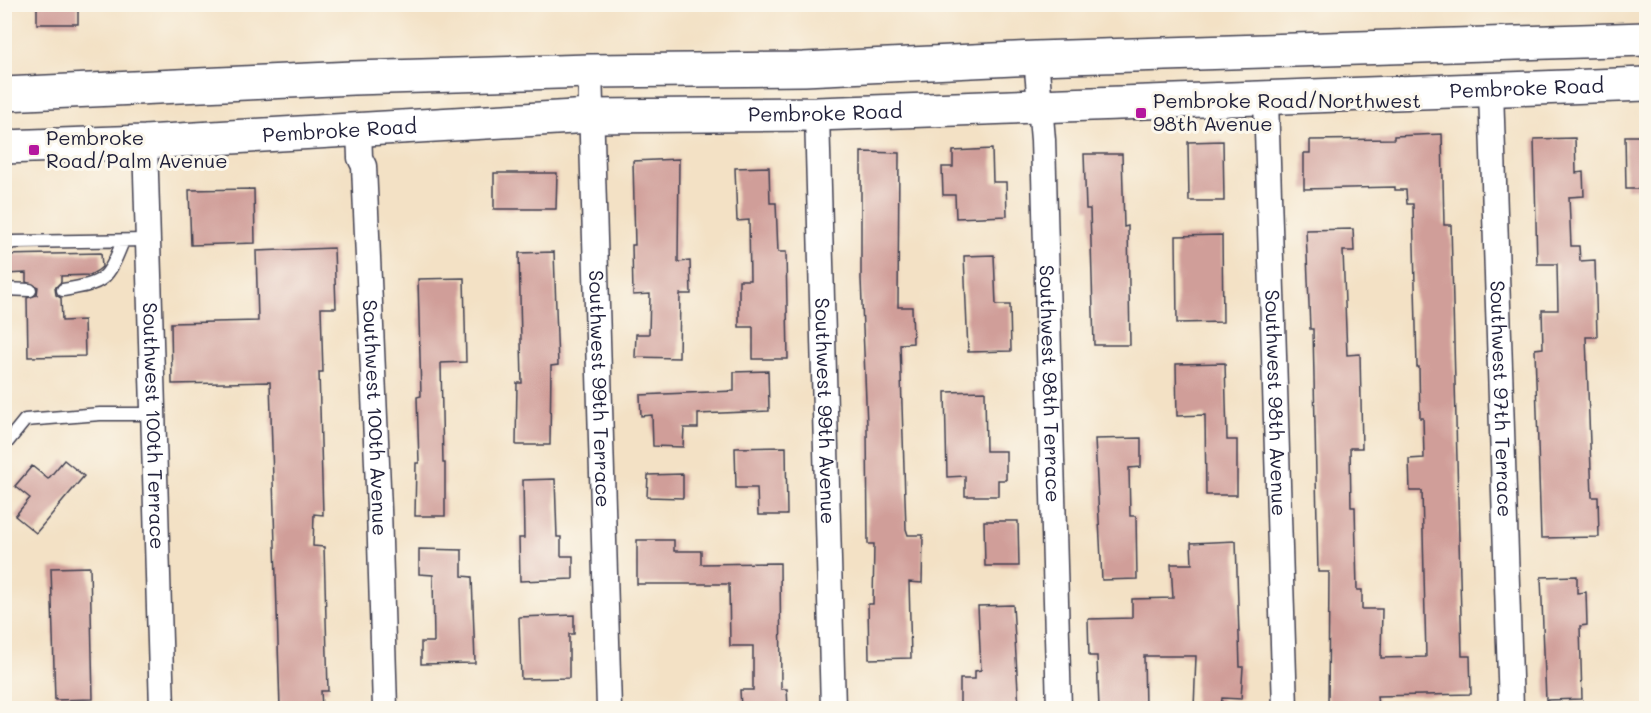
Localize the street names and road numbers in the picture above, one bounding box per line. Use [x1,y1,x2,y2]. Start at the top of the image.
street label: Pembroke Road [1449,72,1604,103]
street label: Pembroke Road [748,97,903,127]
street label: Pembroke Road [262,112,417,147]
street label: Southwest 98th Terrace [1035,264,1067,503]
street label: Southwest 99th Terrace [584,270,617,508]
street label: Southwest 97th Terrace [1485,280,1519,518]
street label: Southwest 98th Avenue [1260,289,1293,517]
street label: Southwest 99th Avenue [810,297,842,524]
street label: Southwest 100th Avenue [358,299,394,536]
street label: Southwest 100th Terrace [138,302,171,550]

